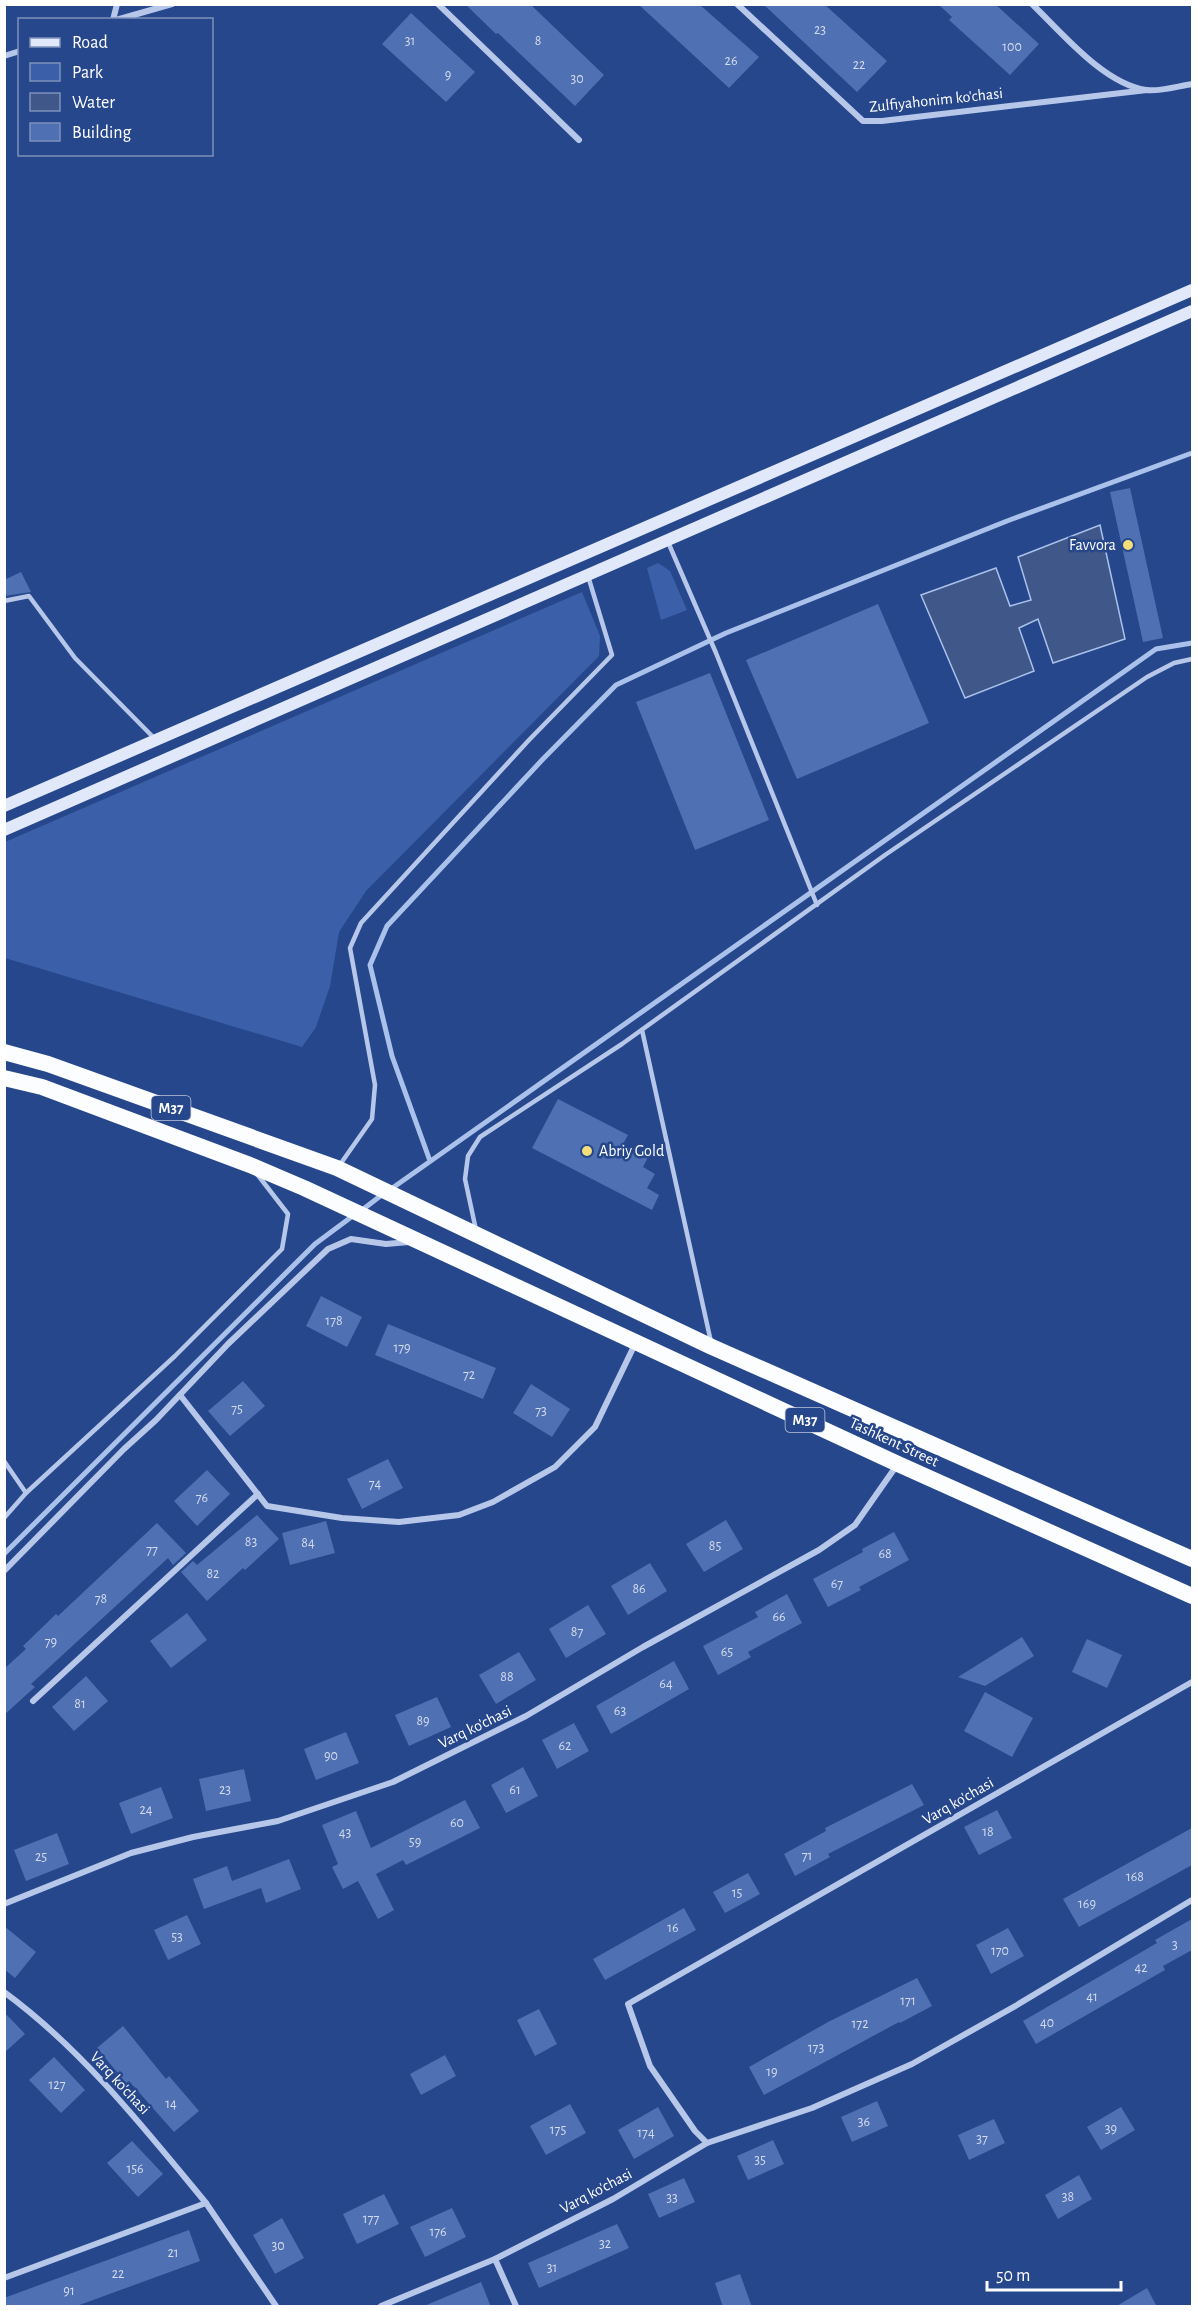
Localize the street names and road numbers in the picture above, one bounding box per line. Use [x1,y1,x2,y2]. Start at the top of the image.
street label: Zulfiyahonim ko'chasi [868,85,1004,116]
road number: M37 [152,1096,190,1120]
road number: M37 [786,1408,824,1432]
street label: Tashkent Street [847,1414,941,1470]
street label: Varq ko'chasi [436,1702,514,1752]
street label: Varq ko'chasi [920,1774,996,1828]
street label: Varq ko'chasi [87,2049,153,2117]
street label: Varq ko'chasi [557,2165,635,2217]

